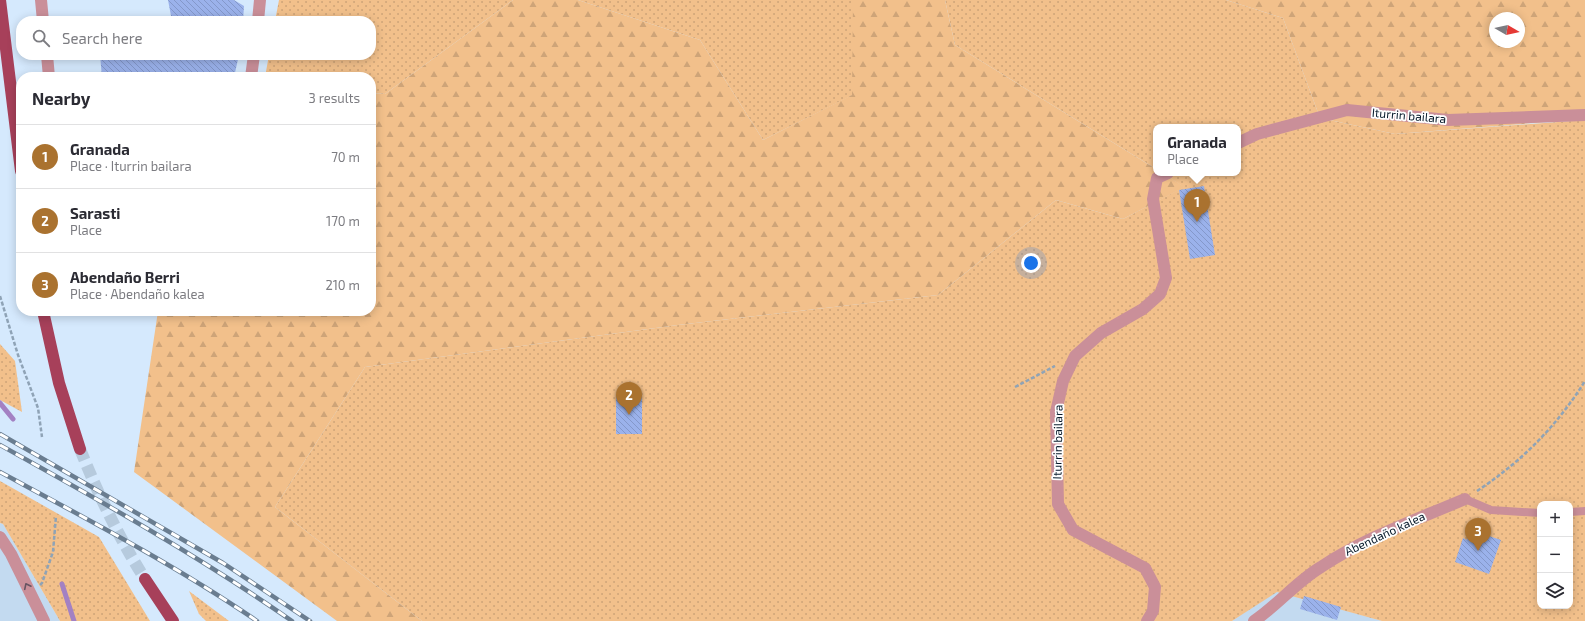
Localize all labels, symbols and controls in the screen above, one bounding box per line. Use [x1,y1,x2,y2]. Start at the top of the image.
north arrow [1489,12,1525,48]
search box [16,16,376,60]
icon: search [30,27,52,49]
text: Search here [62,29,143,47]
text: Nearby [32,88,90,108]
text: 3 results [309,90,360,106]
street label: Iturrin bailara [1371,105,1447,125]
popup [1153,124,1241,176]
text: Granada [1167,133,1227,151]
text: Granada [70,140,130,158]
text: 1 [42,149,48,165]
text: 70 m [331,149,360,165]
text: Place [1167,151,1199,167]
text: Place · Iturrin bailara [70,158,192,174]
pin: 1 [1184,189,1210,222]
text: Sarasti [70,204,121,222]
text: 2 [41,213,49,229]
text: 170 m [326,213,360,229]
text: Place [70,222,102,238]
your location [1021,253,1041,273]
text: Abendaño Berri [70,268,180,286]
text: 3 [41,277,49,293]
text: 210 m [325,277,360,293]
text: Place · Abendaño kalea [70,286,205,302]
pin: 2 [616,382,642,415]
street label: Iturrin bailara [1049,404,1065,479]
map controls [1537,501,1573,609]
button: + [1537,501,1573,537]
street label: Abendaño kalea [1342,508,1427,558]
pin: 3 [1465,518,1491,551]
button: − [1537,537,1573,573]
button: layers [1537,573,1573,609]
one-way arrow [24,582,32,590]

